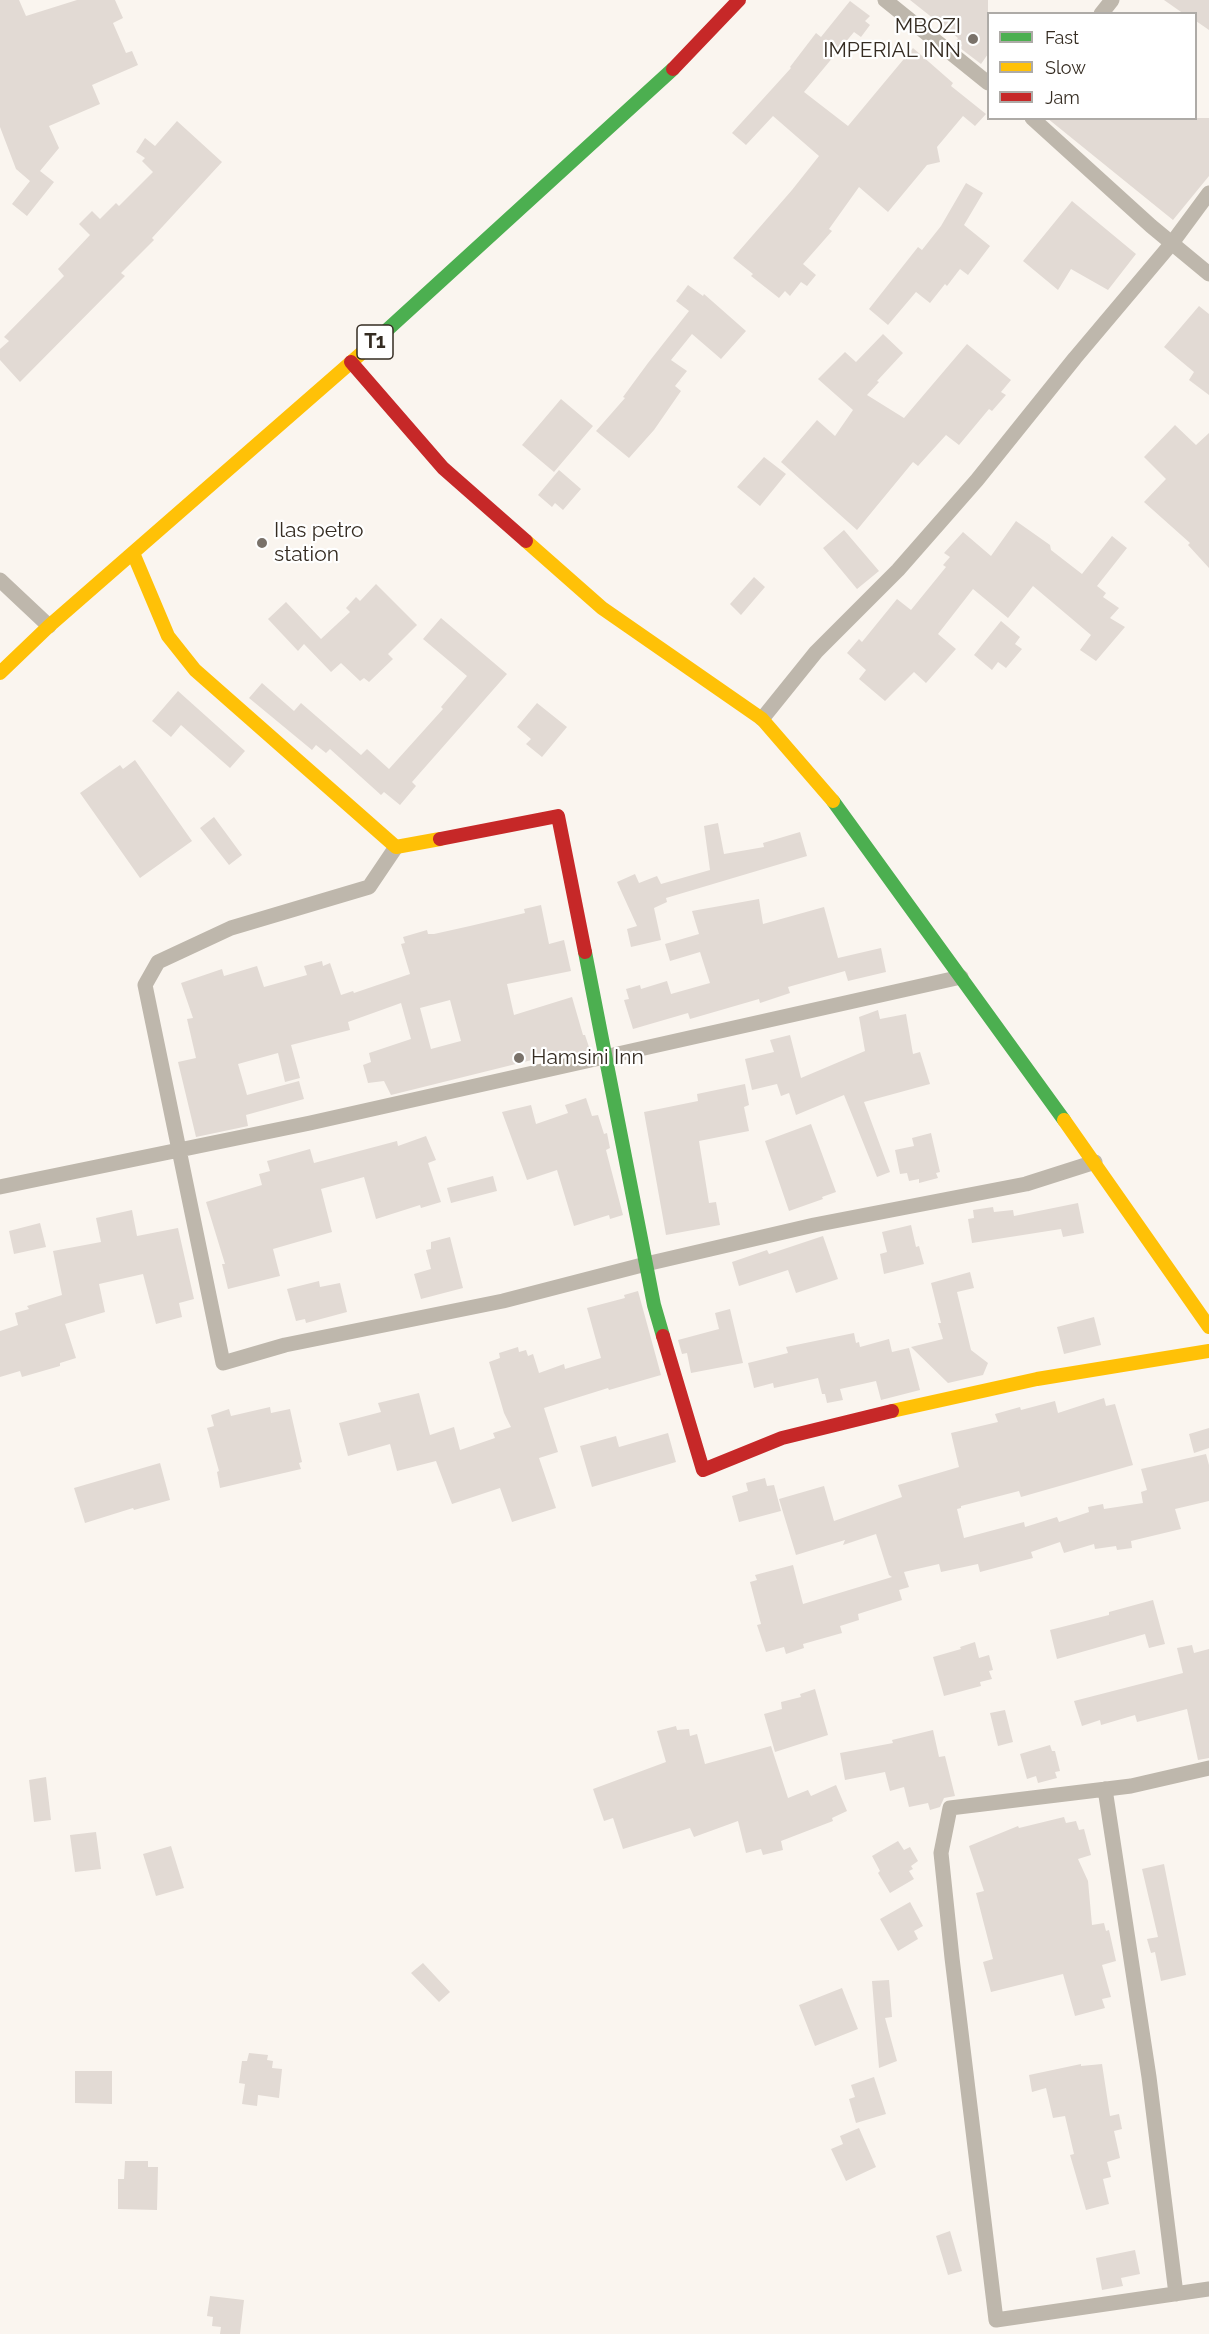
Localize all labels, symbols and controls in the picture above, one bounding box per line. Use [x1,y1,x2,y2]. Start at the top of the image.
legend [987,12,1197,120]
place label: MBOZI IMPERIAL INN [823,14,961,64]
text: Fast [1045,27,1079,48]
marker: MBOZI IMPERIAL INN [966,32,980,46]
text: Slow [1045,57,1086,78]
text: Jam [1045,87,1080,108]
road number: T1 [357,325,393,359]
place label: Ilas petro station [274,518,364,568]
marker: Ilas petro station [255,536,269,550]
place label: Hamsini Inn [531,1045,644,1071]
marker: Hamsini Inn [512,1051,526,1065]

